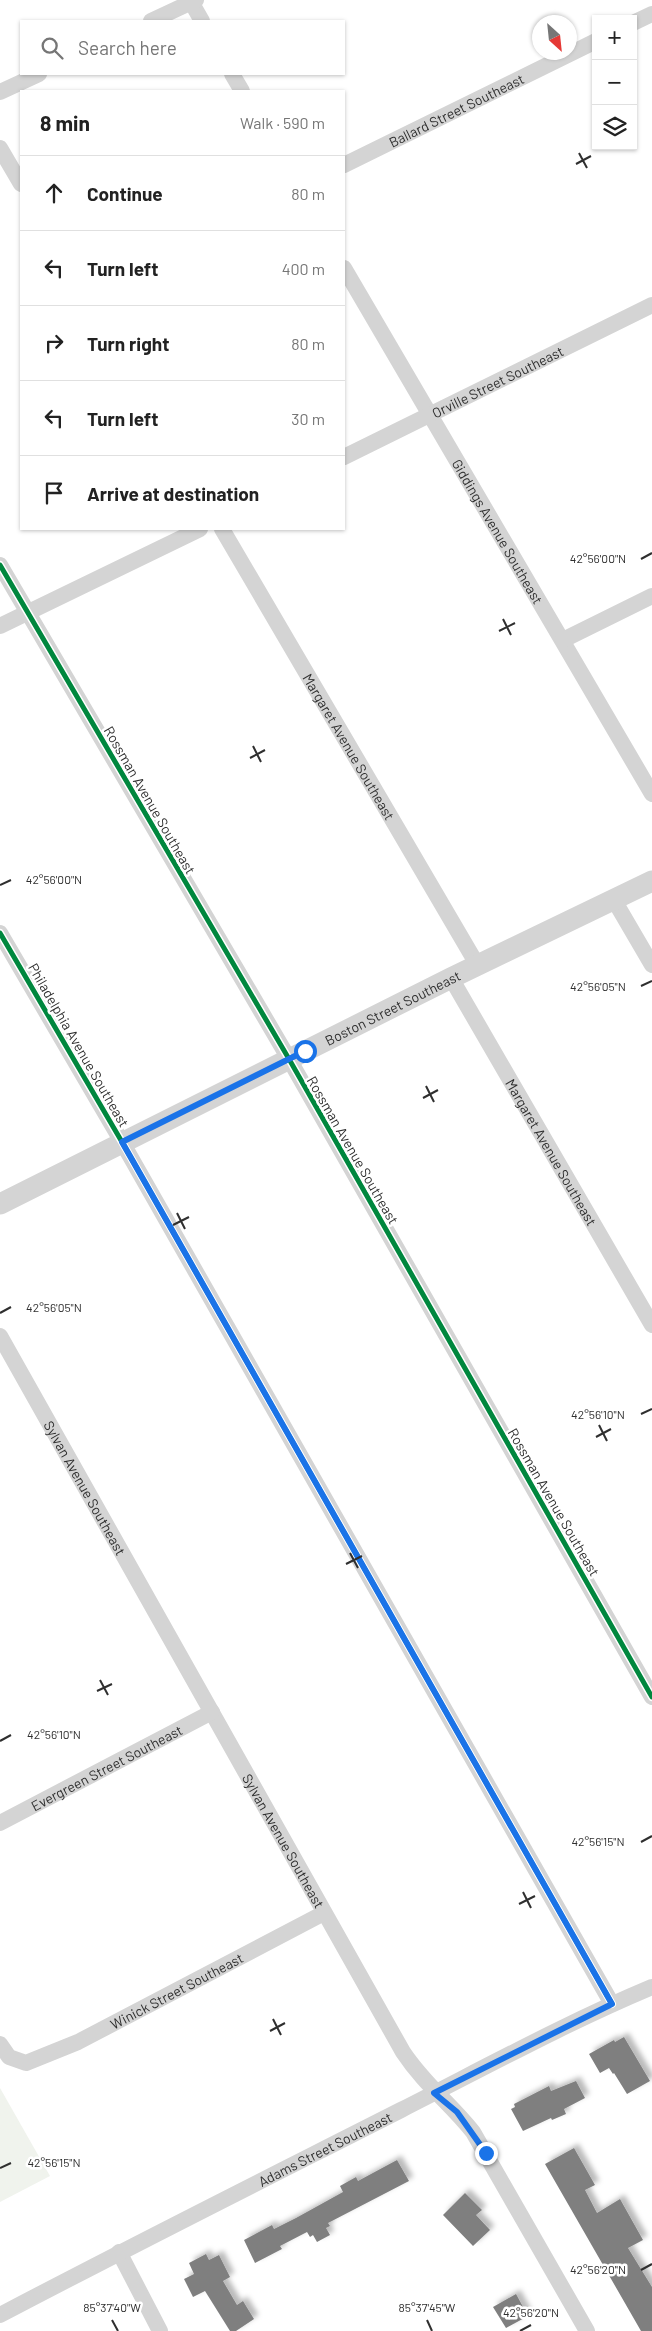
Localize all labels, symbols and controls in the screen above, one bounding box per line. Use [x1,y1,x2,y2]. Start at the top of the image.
north arrow [532,15,577,60]
map controls [592,15,637,150]
button: + [592,15,637,60]
search box [20,20,345,75]
icon: search [38,34,66,62]
text: Search here [78,36,177,59]
button: − [592,60,637,105]
street label: Ballard Street Southeast [386,69,526,150]
button: layers [592,105,637,150]
text: 8 min [40,110,90,135]
text: Walk · 590 m [240,113,325,132]
icon: ahead [40,179,68,207]
text: Continue [87,182,163,205]
text: 80 m [291,184,325,203]
icon: left [40,254,68,282]
text: Turn left [87,257,158,280]
text: 400 m [282,259,325,278]
icon: right [40,329,68,357]
text: Turn right [87,332,169,355]
text: 80 m [291,334,325,353]
street label: Orville Street Southeast [429,342,566,421]
icon: left [40,404,68,432]
text: Turn left [87,407,158,430]
text: 30 m [291,409,325,428]
street label: Giddings Avenue Southeast [449,456,547,607]
icon: arrive [40,479,68,507]
text: Arrive at destination [87,482,259,505]
text: 42°56'00"N [570,551,626,565]
street label: Margaret Avenue Southeast [300,670,399,823]
street label: Rossman Avenue Southeast [101,723,199,877]
text: 42°56'00"N [26,872,82,886]
street label: Philadelphia Avenue Southeast [25,960,133,1130]
street label: Boston Street Southeast [322,966,463,1048]
text: 42°56'05"N [570,979,626,993]
route start [294,1040,317,1063]
street label: Rossman Avenue Southeast [304,1073,402,1227]
street label: Margaret Avenue Southeast [503,1076,601,1228]
text: 42°56'05"N [26,1300,82,1314]
text: 42°56'10"N [571,1407,625,1421]
street label: Sylvan Avenue Southeast [41,1417,130,1558]
street label: Rossman Avenue Southeast [505,1425,603,1579]
street label: Evergreen Street Southeast [28,1721,185,1814]
text: 42°56'10"N [27,1727,81,1741]
street label: Sylvan Avenue Southeast [239,1770,329,1911]
text: 42°56'15"N [571,1834,625,1848]
street label: Winick Street Southeast [107,1949,246,2032]
street label: Adams Street Southeast [255,2108,395,2190]
route end [475,2142,498,2165]
text: 42°56'15"N [27,2155,81,2169]
text: 42°56'20"N [570,2262,626,2276]
text: 85°37'40"W [83,2300,141,2314]
text: 85°37'45"W [399,2300,456,2314]
text: 42°56'20"N [503,2305,559,2319]

